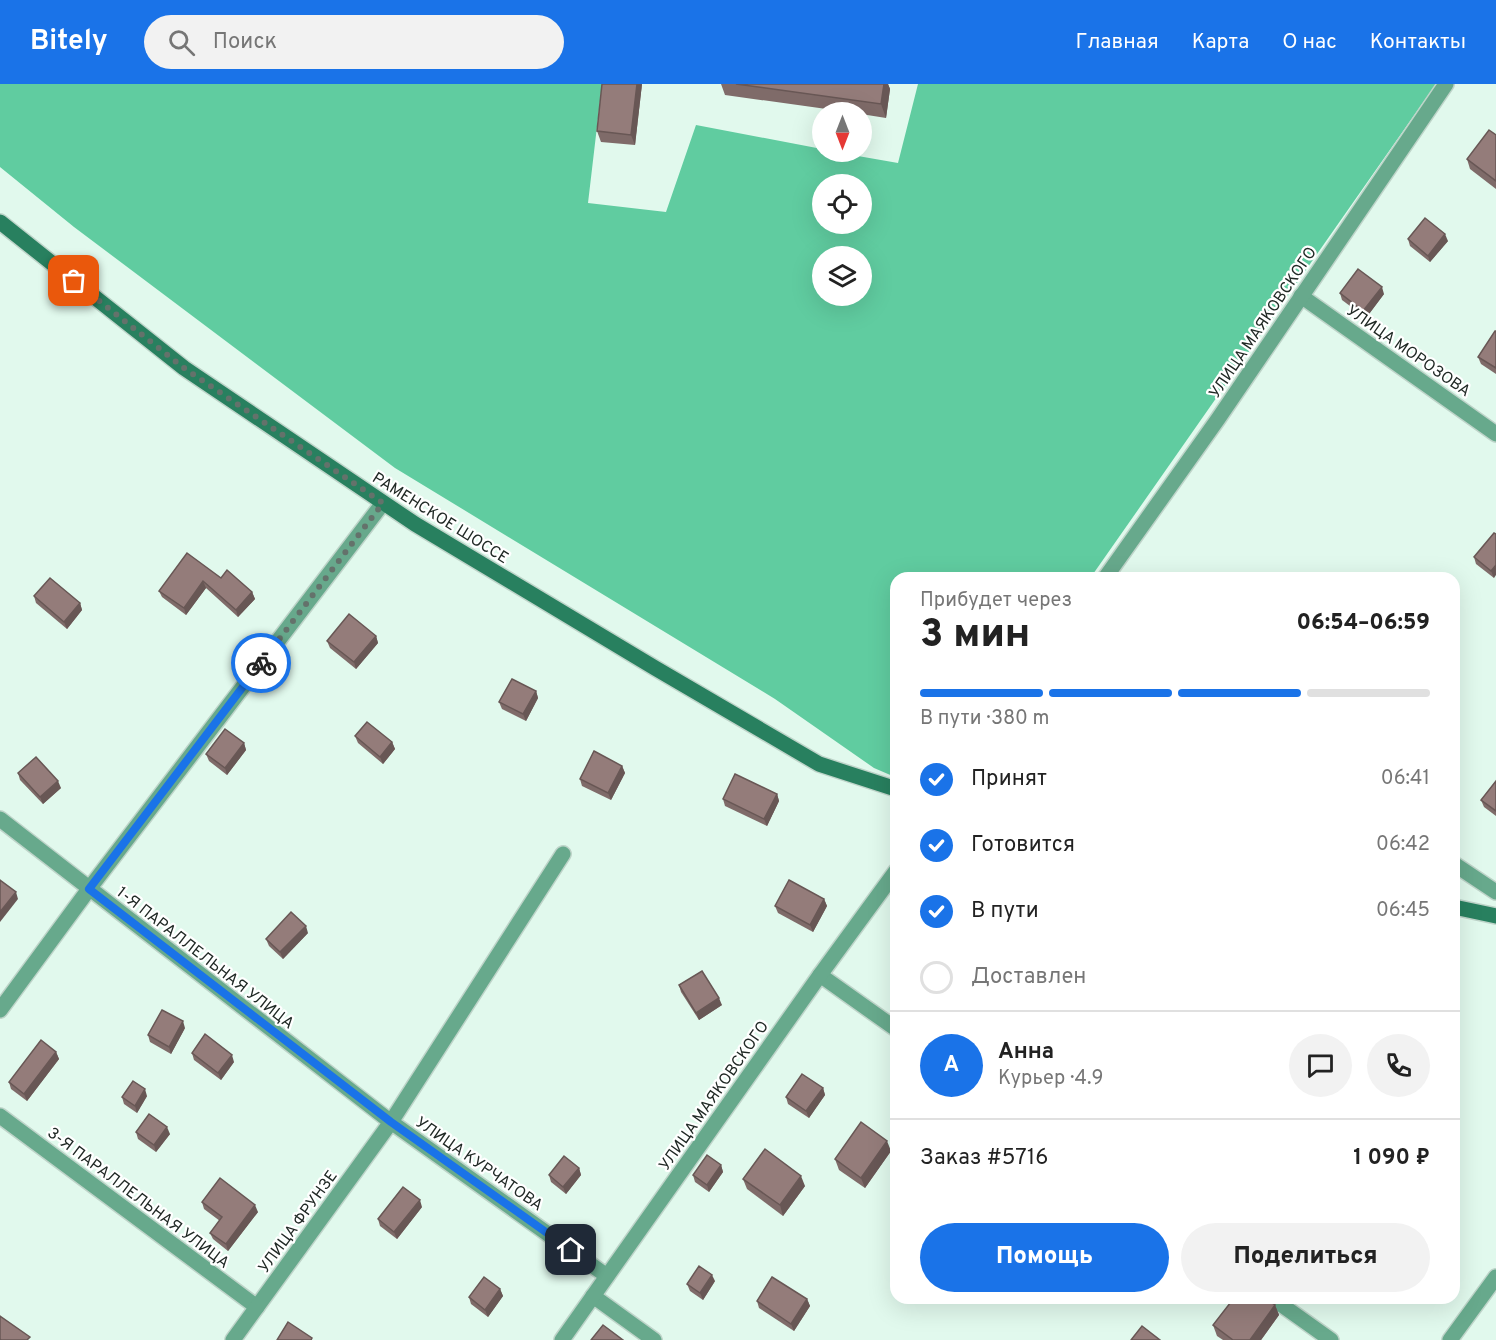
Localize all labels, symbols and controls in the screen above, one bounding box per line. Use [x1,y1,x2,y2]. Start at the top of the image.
search box [144,15,564,69]
text: Bitely [30,24,108,60]
icon: search [165,26,198,59]
text: Поиск [213,29,277,56]
text: Главная [1075,29,1159,56]
text: Карта [1192,29,1249,56]
text: О нас [1282,29,1337,56]
text: Контакты [1370,29,1466,56]
north arrow [812,102,872,162]
map controls [812,102,872,306]
button: locate [812,174,872,234]
street label: УЛИЦА МАЯКОВСКОГО [1205,244,1322,403]
button: layers [812,246,872,306]
pin [48,255,99,306]
icon: bag [57,264,90,297]
street label: УЛИЦА МОРОЗОВА [1342,301,1474,402]
street label: РАМЕНСКОЕ ШОССЕ [368,469,512,569]
text: Прибудет через [920,588,1072,614]
text: 06:54–06:59 [1296,610,1430,637]
text: 3 мин [920,612,1030,661]
courier [231,633,291,693]
icon: bike [245,647,278,680]
text: В пути · 380 m [920,706,1049,732]
icon: check [920,763,953,796]
text: Принят [971,766,1047,793]
text: 06:41 [1381,766,1430,792]
icon: check [920,829,953,862]
text: Готовится [971,832,1075,859]
text: 06:42 [1376,832,1430,858]
street label: 1-Я ПАРАЛЛЕЛЬНАЯ УЛИЦА [112,883,298,1034]
icon: check [920,895,953,928]
text: В пути [971,898,1039,925]
text: 06:45 [1376,898,1430,924]
text: Доставлен [971,964,1086,991]
street label: УЛИЦА МАЯКОВСКОГО [655,1017,774,1175]
button: chat [1289,1034,1352,1097]
button: phone [1367,1034,1430,1097]
text: Анна [998,1039,1054,1066]
text: А [944,1052,959,1079]
text: Курьер · 4.9 [998,1066,1103,1092]
street label: УЛИЦА КУРЧАТОВА [411,1113,547,1216]
street label: 3-Я ПАРАЛЛЕЛЬНАЯ УЛИЦА [43,1124,233,1274]
text: Заказ #5716 [920,1145,1048,1172]
text: 1 090 ₽ [1353,1145,1430,1172]
street label: УЛИЦА ФРУНЗЕ [255,1167,343,1277]
button: Помощь [920,1223,1169,1292]
button: Поделиться [1181,1223,1430,1292]
pin [545,1224,596,1275]
icon: home [554,1233,587,1266]

